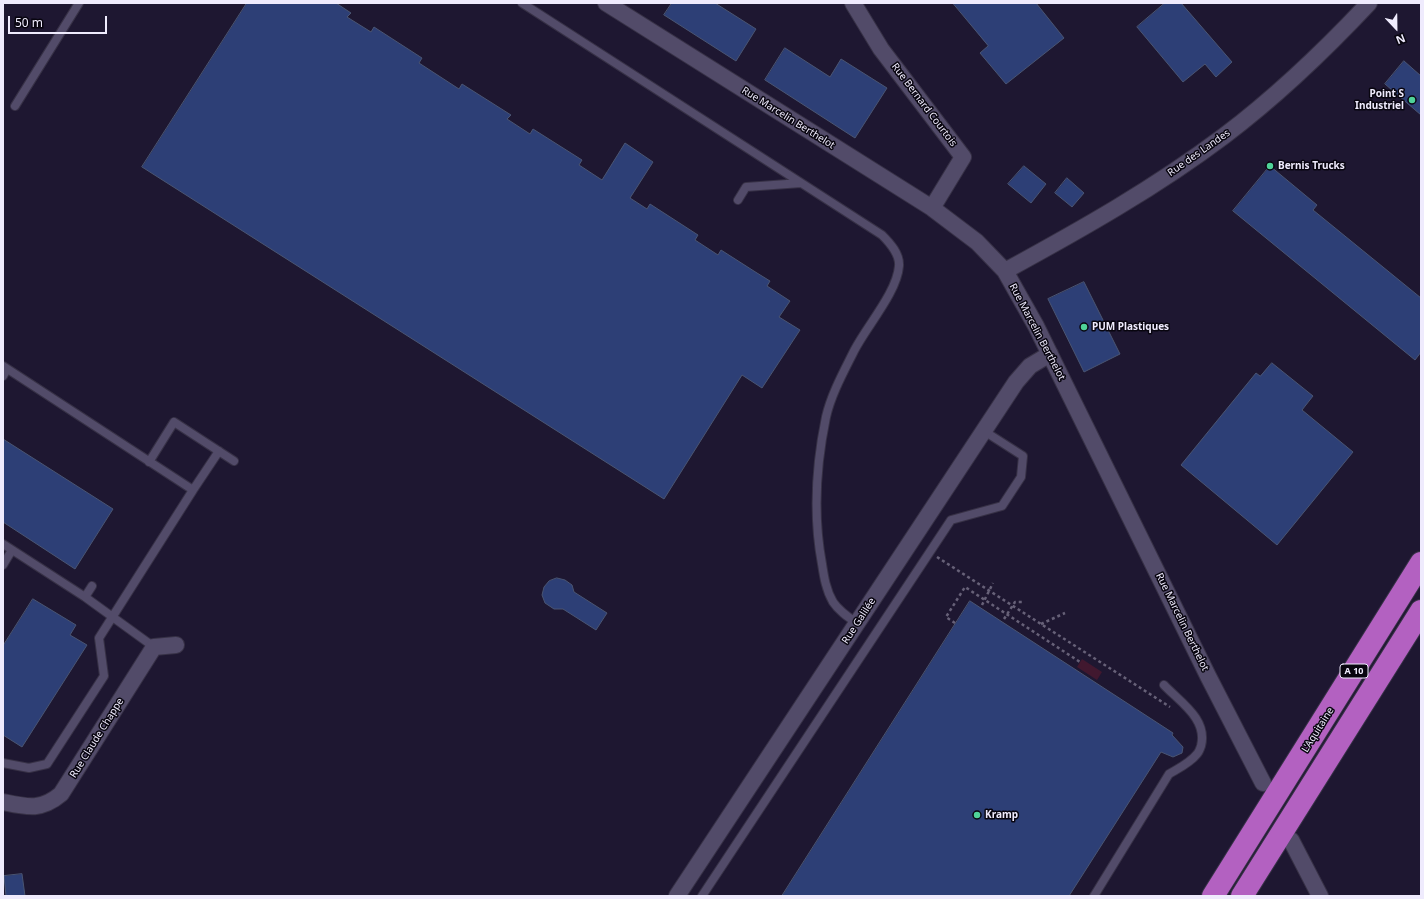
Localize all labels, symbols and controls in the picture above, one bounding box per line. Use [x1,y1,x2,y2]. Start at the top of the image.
scale bar [10,8,109,34]
north arrow [1376,8,1416,48]
text: 50 m [15,14,43,31]
text: N [1394,31,1408,48]
street label: Rue Bernard Courtois [889,61,959,149]
street label: Rue Marcelin Berthelot [739,84,837,152]
place label: Point S Industriel [1355,88,1404,112]
marker: Point S Industriel [1407,95,1417,105]
street label: Rue des Landes [1165,127,1233,179]
place label: Bernis Trucks [1278,160,1345,172]
marker: Bernis Trucks [1265,161,1275,171]
street label: Rue Marcelin Berthelot [1006,282,1068,382]
place label: PUM Plastiques [1092,321,1169,333]
marker: PUM Plastiques [1079,322,1089,332]
street label: Rue Marcelin Berthelot [1153,571,1211,673]
street label: Rue Galilée [840,596,878,646]
road number: A 10 [1340,664,1368,678]
street label: Rue Claude Chappe [68,696,126,780]
street label: L'Aquitaine [1299,705,1337,755]
place label: Kramp [985,809,1018,821]
marker: Kramp [972,810,982,820]

